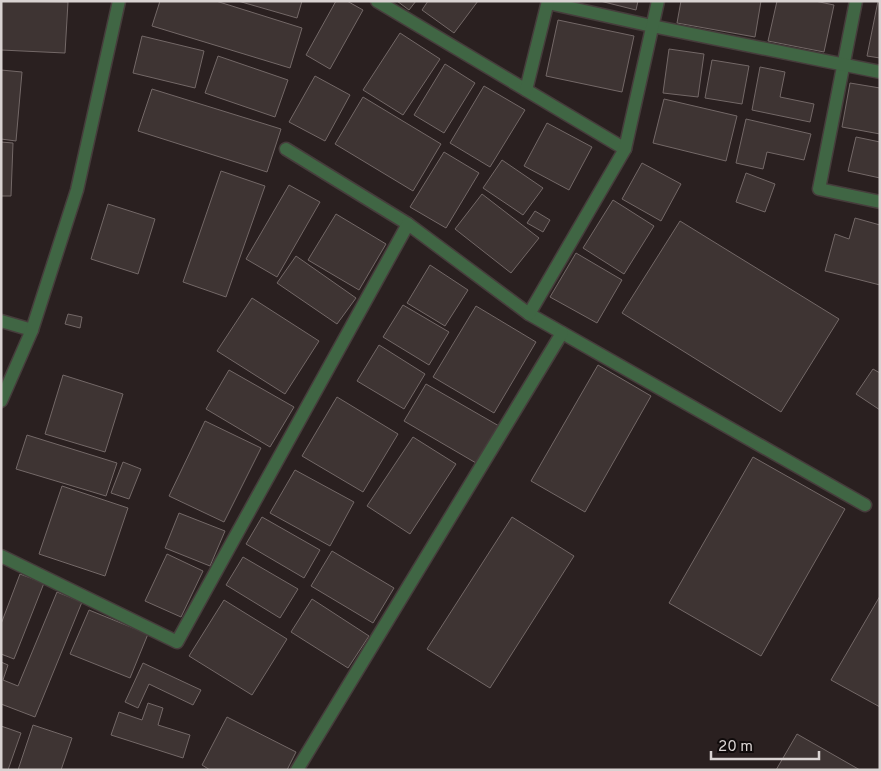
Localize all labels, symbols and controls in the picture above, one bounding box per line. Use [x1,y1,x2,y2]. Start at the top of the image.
scale bar [711,728,818,760]
text: 20 m [718,738,753,757]

